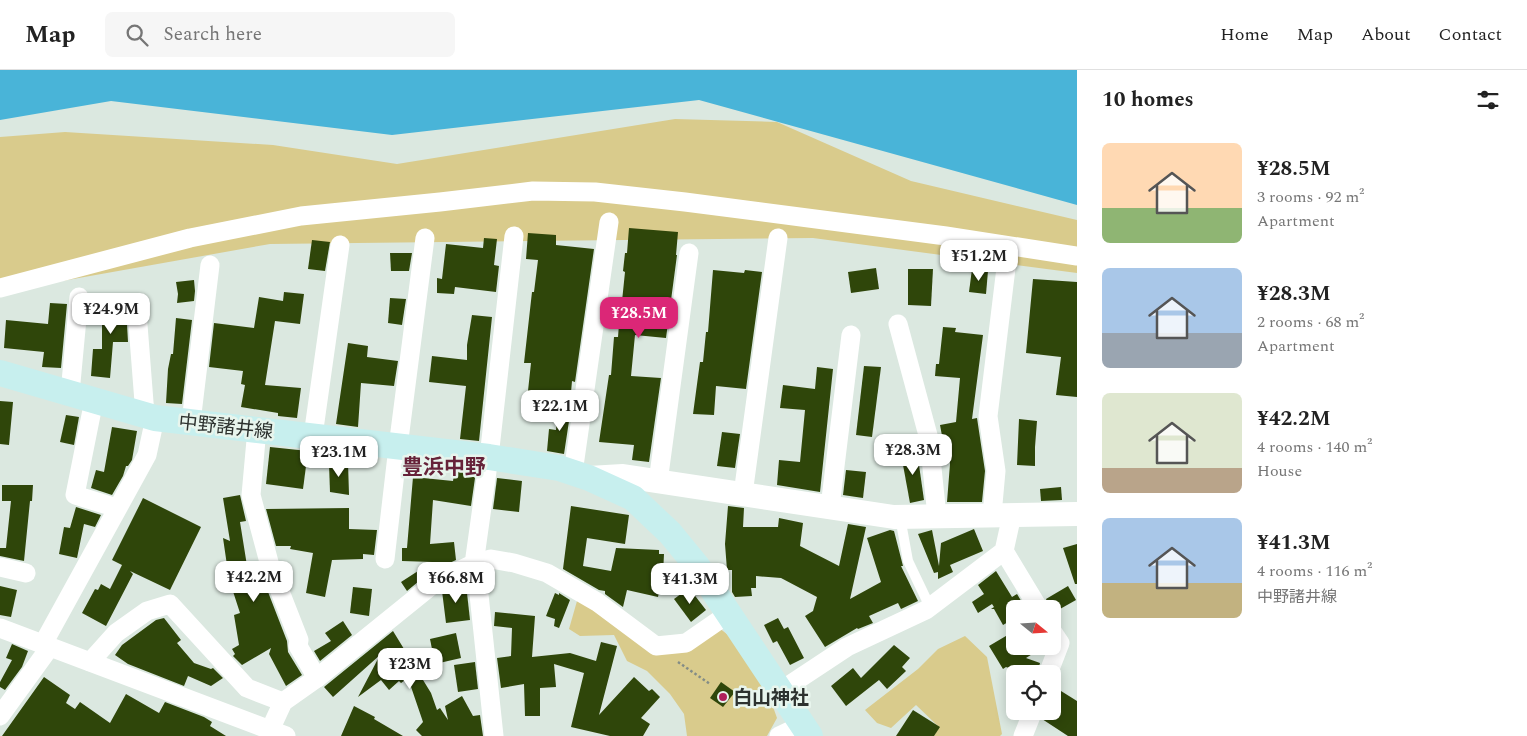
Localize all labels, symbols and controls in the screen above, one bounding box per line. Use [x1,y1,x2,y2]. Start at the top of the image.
search box [105,12,455,57]
text: Map [25,17,75,53]
text: Search here [163,20,262,49]
icon: search [123,21,151,49]
text: Home [1220,21,1269,48]
text: Map [1297,21,1333,48]
text: About [1361,21,1411,48]
text: Contact [1439,21,1502,48]
text: 10 homes [1102,84,1194,116]
icon: filters [1474,86,1502,114]
text: ¥28.5M [1257,153,1331,185]
icon: home [1142,163,1202,223]
text: 3 rooms · 92 m² [1257,185,1364,209]
text: Apartment [1257,209,1335,233]
pin: ¥51.2M [938,240,1020,282]
text: ¥51.2M [951,244,1007,268]
text: ¥28.3M [1257,278,1331,310]
icon: home [1142,288,1202,348]
pin: ¥24.9M [70,292,152,335]
pin: ¥28.5M [598,296,680,339]
text: ¥24.9M [83,297,139,321]
text: ¥28.5M [611,301,667,325]
text: 2 rooms · 68 m² [1257,310,1364,334]
text: Apartment [1257,334,1335,358]
pin: ¥22.1M [519,390,601,432]
text: ¥22.1M [532,394,588,418]
text: ¥42.2M [1257,403,1331,435]
street label: 中野諸井線 [177,408,275,447]
icon: home [1142,413,1202,473]
pin: ¥28.3M [872,434,954,476]
text: 4 rooms · 140 m² [1257,435,1372,459]
pin: ¥23.1M [298,436,380,478]
text: ¥28.3M [885,438,941,462]
text: ¥23.1M [311,440,367,464]
district label: 豊浜中野 [402,452,486,484]
text: House [1257,459,1302,483]
text: ¥41.3M [1257,527,1331,559]
icon: home [1142,538,1202,598]
text: 4 rooms · 116 m² [1257,559,1372,583]
pin: ¥42.2M [213,560,295,603]
pin: ¥66.8M [415,562,497,604]
pin: ¥41.3M [649,562,731,605]
text: ¥42.2M [226,565,282,589]
text: ¥66.8M [428,566,484,590]
text: ¥41.3M [662,567,718,591]
text: 中野諸井線 [1257,585,1337,609]
north arrow [1006,600,1061,655]
map controls [1006,600,1061,720]
pin: ¥23M [380,648,440,690]
text: ¥23M [389,652,431,676]
button: locate [1006,665,1061,720]
place label: 白山神社 [733,684,809,713]
marker: 白山神社 [717,691,729,703]

